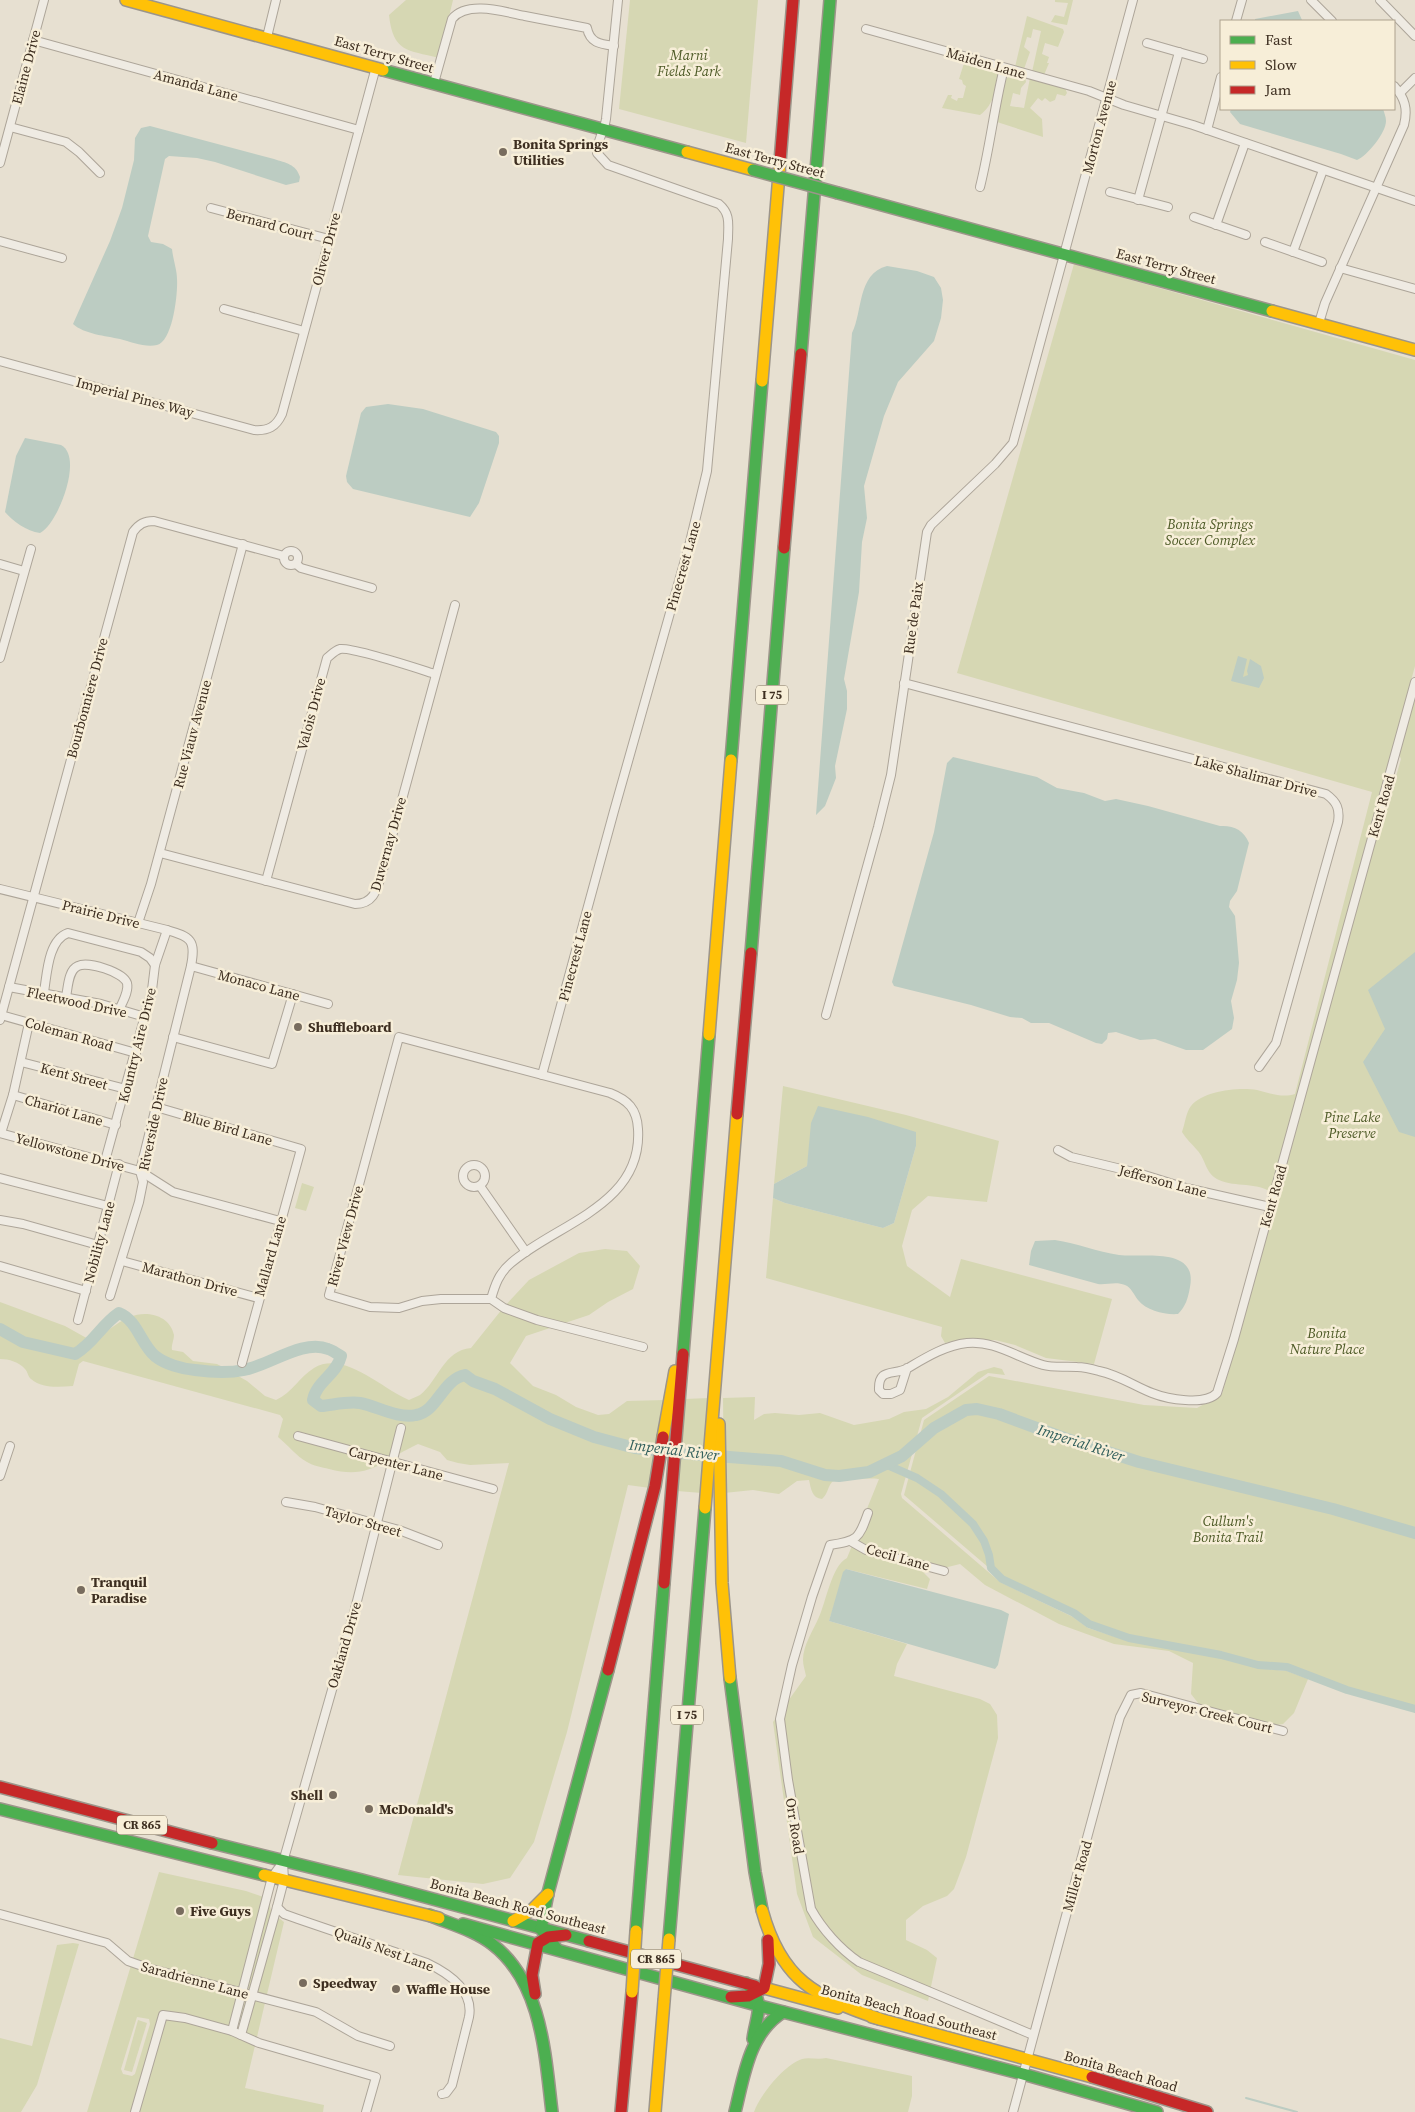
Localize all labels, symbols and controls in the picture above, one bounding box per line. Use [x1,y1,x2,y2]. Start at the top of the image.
legend [1220,20,1395,110]
street label: Elaine Drive [6,28,46,106]
text: Fast [1265,29,1292,50]
street label: East Terry Street [332,30,436,78]
street label: Maiden Lane [944,42,1028,84]
park label: Marni Fields Park [656,45,721,81]
text: Slow [1265,54,1297,75]
street label: Amanda Lane [152,64,240,106]
street label: Morton Avenue [1077,78,1121,176]
text: Jam [1264,79,1292,100]
place label: Bonita Springs Utilities [513,134,609,170]
street label: East Terry Street [723,137,827,183]
marker: Bonita Springs Utilities [497,146,509,158]
street label: Bernard Court [224,203,316,245]
street label: Oliver Drive [307,210,345,288]
street label: East Terry Street [1114,243,1218,289]
street label: Imperial Pines Way [74,372,197,423]
park label: Bonita Springs Soccer Complex [1165,514,1256,550]
street label: Pinecrest Lane [661,519,705,613]
street label: Rue de Paix [898,580,928,655]
street label: Bourbonniere Drive [61,635,113,761]
street label: Valois Drive [292,675,330,753]
street label: Rue Viauv Avenue [168,678,216,790]
road number: I 75 [756,686,788,704]
street label: Lake Shalimar Drive [1192,750,1320,802]
street label: Kent Road [1363,772,1399,840]
street label: Duvernay Drive [365,794,411,894]
street label: Prairie Drive [60,895,142,933]
street label: Pinecrest Lane [553,909,597,1003]
street label: Monaco Lane [216,964,302,1006]
street label: Fleetwood Drive [25,982,129,1022]
street label: Kountry Aire Drive [113,986,161,1104]
street label: Coleman Road [23,1012,115,1056]
place label: Shuffleboard [308,1017,392,1037]
marker: Shuffleboard [292,1021,304,1033]
street label: Kent Street [38,1057,110,1095]
street label: Riverside Drive [133,1075,173,1173]
street label: Chariot Lane [22,1089,106,1131]
street label: Blue Bird Lane [181,1106,275,1150]
park label: Pine Lake Preserve [1323,1107,1381,1143]
street label: Yellowstone Drive [13,1128,127,1176]
street label: Jefferson Lane [1116,1159,1209,1202]
street label: Kent Road [1255,1162,1291,1230]
street label: River View Drive [322,1183,368,1289]
street label: Nobility Lane [78,1199,120,1285]
street label: Mallard Lane [249,1213,291,1299]
street label: Marathon Drive [140,1257,240,1301]
park label: Bonita Nature Place [1289,1323,1365,1359]
water label: Imperial River [1034,1418,1128,1467]
water label: Imperial River [627,1433,721,1466]
street label: Carpenter Lane [346,1441,446,1485]
street label: Taylor Street [322,1500,404,1542]
park label: Cullum's Bonita Trail [1192,1511,1263,1547]
street label: Cecil Lane [864,1538,932,1576]
place label: Tranquil Paradise [91,1572,148,1608]
marker: Tranquil Paradise [75,1584,87,1596]
street label: Oakland Drive [322,1599,366,1691]
street label: Surveyor Creek Court [1140,1686,1275,1738]
road number: I 75 [671,1706,703,1724]
place label: Shell [291,1785,323,1805]
marker: Shell [327,1789,339,1801]
street label: Orr Road [781,1796,809,1856]
place label: McDonald's [379,1799,454,1819]
marker: McDonald's [363,1803,375,1815]
road number: CR 865 [117,1816,167,1834]
street label: Miller Road [1057,1838,1097,1914]
street label: Bonita Beach Road Southeast [428,1873,608,1939]
place label: Five Guys [190,1901,251,1921]
marker: Five Guys [174,1905,186,1917]
street label: Quails Nest Lane [331,1922,437,1976]
road number: CR 865 [631,1950,681,1968]
street label: Saradrienne Lane [139,1956,251,2004]
place label: Speedway [313,1973,378,1993]
marker: Speedway [297,1977,309,1989]
place label: Waffle House [406,1979,490,1999]
street label: Bonita Beach Road Southeast [819,1979,999,2045]
marker: Waffle House [390,1983,402,1995]
street label: Bonita Beach Road [1062,2045,1180,2097]

